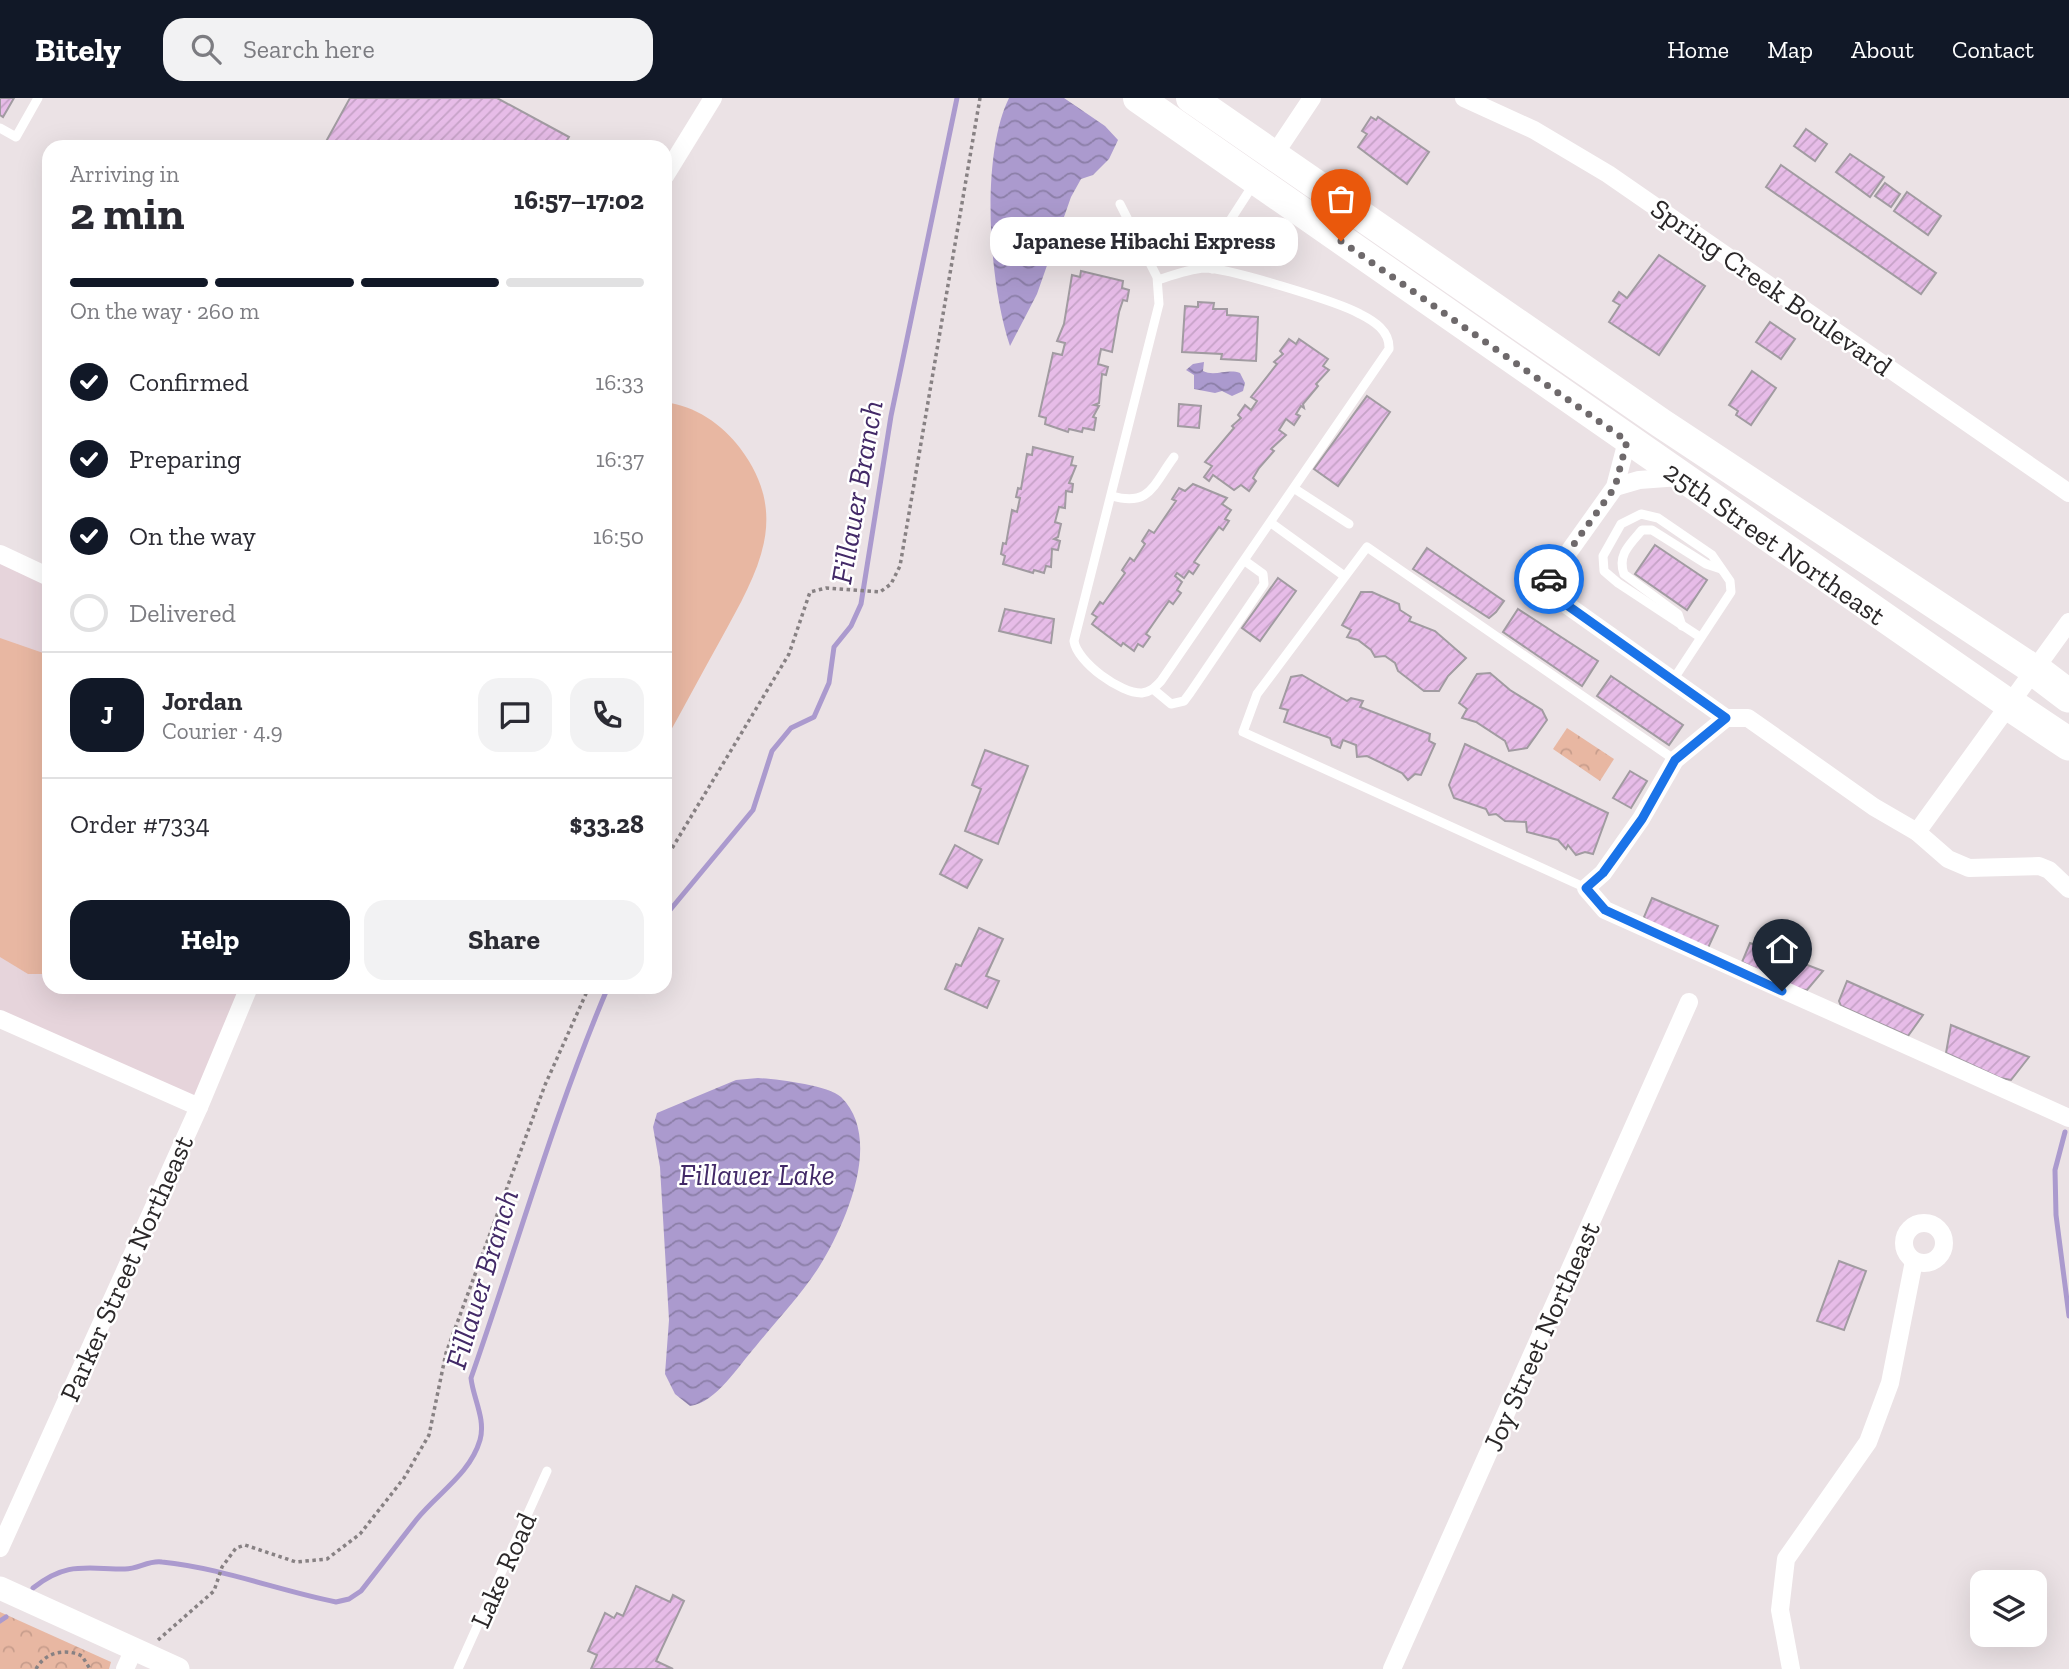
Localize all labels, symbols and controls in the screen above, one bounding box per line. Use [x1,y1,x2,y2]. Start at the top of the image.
search box [163,18,653,81]
text: Bitely [35,30,121,69]
icon: search [187,30,225,68]
text: Search here [243,33,375,65]
text: Home [1667,35,1729,64]
text: Map [1767,35,1813,64]
text: About [1851,35,1914,64]
text: Contact [1952,35,2034,64]
text: Arriving in [70,160,179,188]
pin [1311,169,1371,241]
icon: bag [1322,180,1360,218]
text: 16:57–17:02 [514,184,644,216]
text: 2 min [70,186,185,241]
street label: Spring Creek Boulevard [1645,192,1899,383]
callout: Japanese Hibachi Express [991,216,1299,266]
text: Japanese Hibachi Express [1012,227,1276,255]
text: On the way · 260 m [70,297,259,325]
icon: check [70,363,108,401]
text: Confirmed [129,366,249,398]
text: 16:33 [595,368,644,396]
water label: Fillauer Branch [823,397,891,587]
icon: check [70,440,108,478]
text: Preparing [129,443,241,475]
text: 16:37 [596,445,644,473]
street label: 25th Street Northeast [1658,455,1892,633]
icon: check [70,517,108,555]
text: On the way [129,520,256,552]
text: 16:50 [593,522,644,550]
courier [1514,544,1584,614]
icon: car [1530,560,1568,598]
text: Delivered [129,597,236,629]
button: chat [478,678,552,752]
button: phone [570,678,644,752]
text: Jordan [162,685,242,717]
text: J [101,699,113,731]
text: Courier · 4.9 [162,717,283,745]
text: Order #7334 [70,808,210,840]
text: $33.28 [570,808,644,840]
button: Help [70,900,350,980]
button: Share [364,900,644,980]
pin [1752,919,1812,991]
icon: home [1763,930,1801,968]
street label: Parker Street Northeast [53,1130,200,1406]
water label: Fillauer Lake [679,1157,835,1193]
water label: Fillauer Branch [438,1185,526,1373]
street label: Joy Street Northeast [1476,1216,1607,1456]
street label: Lake Road [463,1507,543,1633]
map controls [1970,1570,2047,1647]
button: layers [1970,1570,2047,1647]

